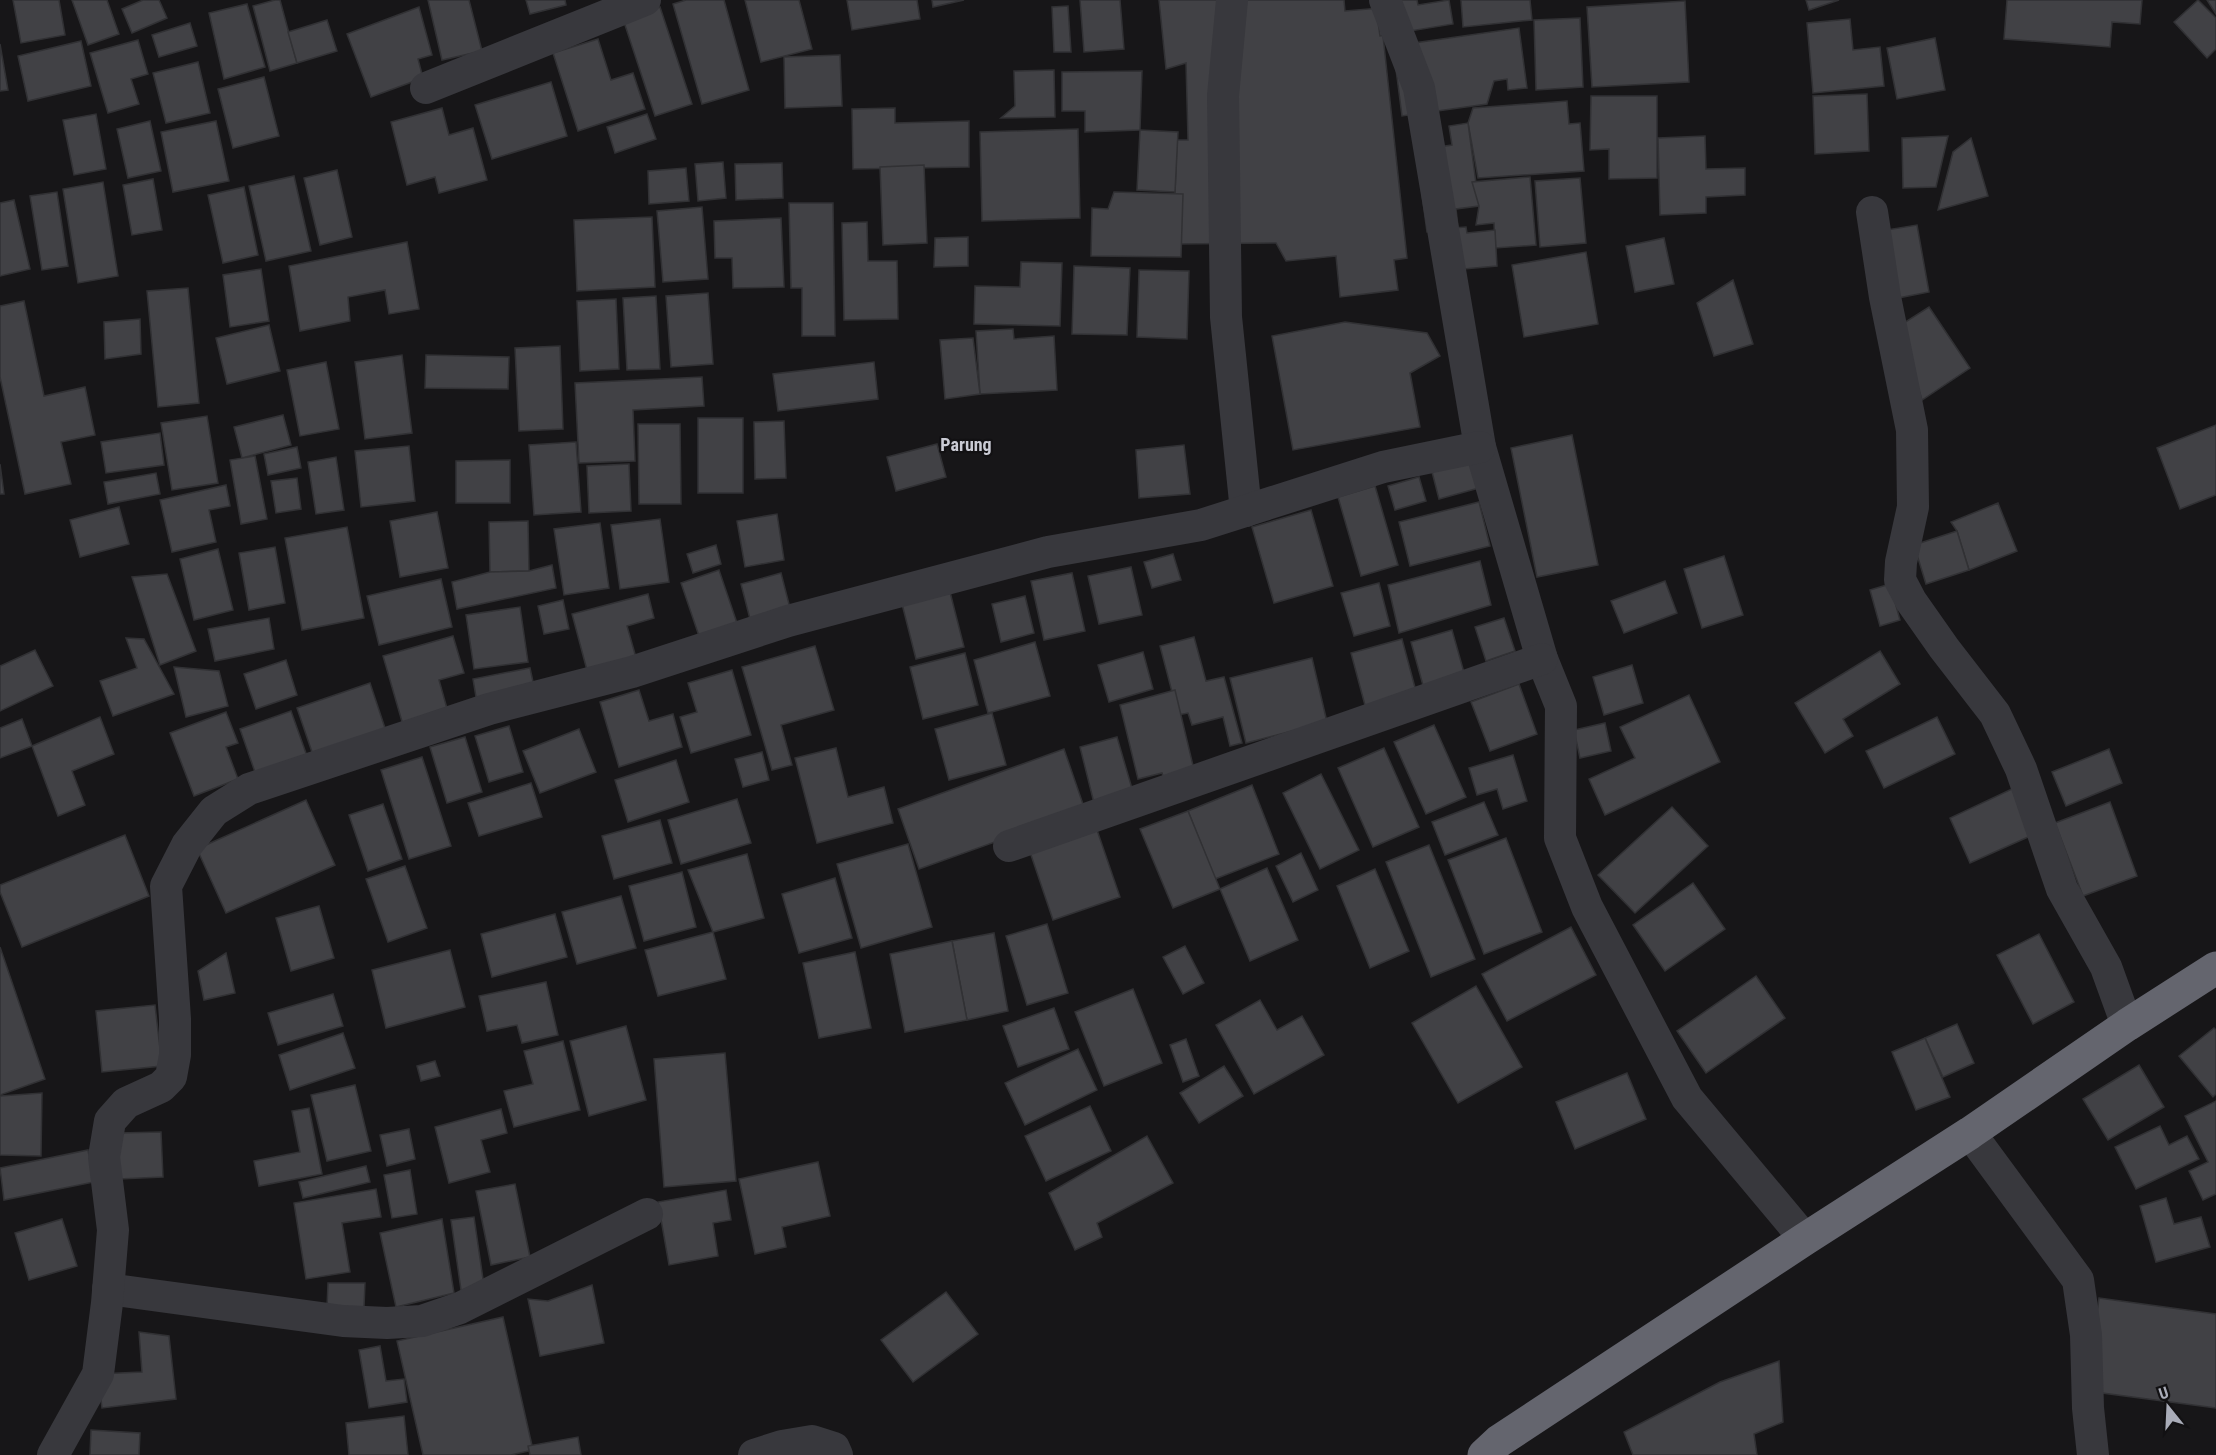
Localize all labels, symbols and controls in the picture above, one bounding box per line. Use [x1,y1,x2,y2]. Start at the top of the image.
district label: Parung [940,434,992,455]
north arrow [2138,1377,2198,1437]
text: U [2156,1383,2171,1404]

